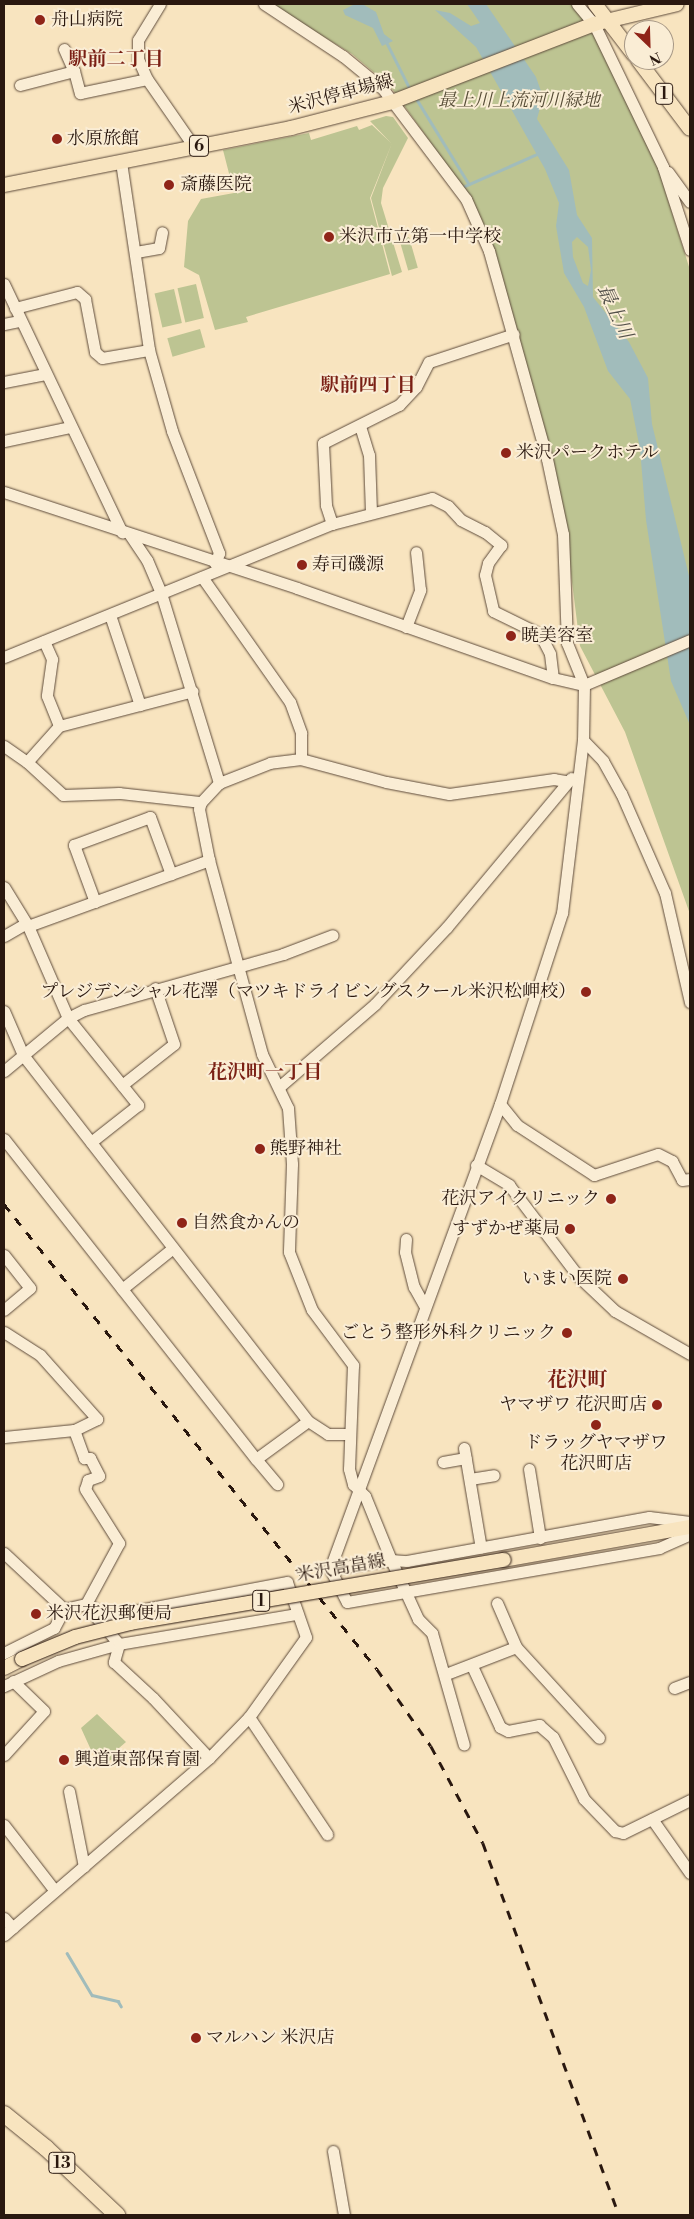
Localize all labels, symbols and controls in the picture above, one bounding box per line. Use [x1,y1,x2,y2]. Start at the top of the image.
place label: 舟山病院 [51,9,123,31]
marker: 舟山病院 [33,13,47,27]
north arrow [624,20,674,70]
text: N [646,47,663,68]
district label: 駅前二丁目 [69,49,163,71]
street label: 米沢停車場線 [286,71,396,119]
road number: 1 [654,80,674,108]
park label: 最上川上流河川緑地 [438,90,600,112]
place label: 水原旅館 [67,128,139,150]
road number: 6 [188,132,210,160]
marker: 水原旅館 [51,133,63,145]
place label: 斎藤医院 [180,174,252,196]
marker: 斎藤医院 [162,178,176,192]
place label: 米沢市立第一中学校 [339,226,501,248]
marker: 米沢市立第一中学校 [323,231,335,243]
water label: 最上川 [592,281,636,343]
district label: 駅前四丁目 [321,375,415,397]
place label: 米沢パークホテル [516,442,660,464]
marker: 米沢パークホテル [500,447,512,459]
place label: 寿司磯源 [312,554,384,576]
marker: 寿司磯源 [296,559,308,571]
place label: 暁美容室 [521,625,593,647]
marker: 暁美容室 [505,630,517,642]
place label: プレジデンシャル花澤（マツキドライビングスクール米沢松岬校） [36,981,576,1003]
marker: プレジデンシャル花澤（マツキドライビングスクール米沢松岬校） [580,986,592,998]
district label: 花沢町一丁目 [208,1062,322,1084]
place label: 熊野神社 [270,1138,342,1160]
marker: 熊野神社 [254,1143,266,1155]
place label: 花沢アイクリニック [438,1188,600,1210]
marker: 花沢アイクリニック [604,1192,618,1206]
place label: 自然食かんの [192,1212,300,1234]
marker: 自然食かんの [176,1217,188,1229]
place label: すずかぜ薬局 [452,1218,560,1240]
marker: すずかぜ薬局 [564,1223,576,1235]
place label: いまい医院 [522,1268,612,1290]
marker: いまい医院 [616,1272,630,1286]
place label: ごとう整形外科クリニック [340,1322,556,1344]
marker: ごとう整形外科クリニック [560,1326,574,1340]
district label: 花沢町 [547,1368,607,1392]
place label: ヤマザワ 花沢町店 [499,1394,647,1416]
marker: ヤマザワ 花沢町店 [651,1399,663,1411]
marker: ドラッグヤマザワ 花沢町店 [590,1419,602,1431]
place label: ドラッグヤマザワ 花沢町店 [524,1433,668,1476]
street label: 米沢高畠線 [295,1551,387,1587]
road number: 1 [251,1588,271,1614]
place label: 米沢花沢郵便局 [46,1603,172,1625]
marker: 米沢花沢郵便局 [30,1608,42,1620]
place label: 興道東部保育園 [74,1749,200,1771]
marker: 興道東部保育園 [58,1754,70,1766]
place label: マルハン 米沢店 [206,2027,336,2049]
marker: マルハン 米沢店 [190,2032,202,2044]
road number: 13 [48,2150,76,2176]

